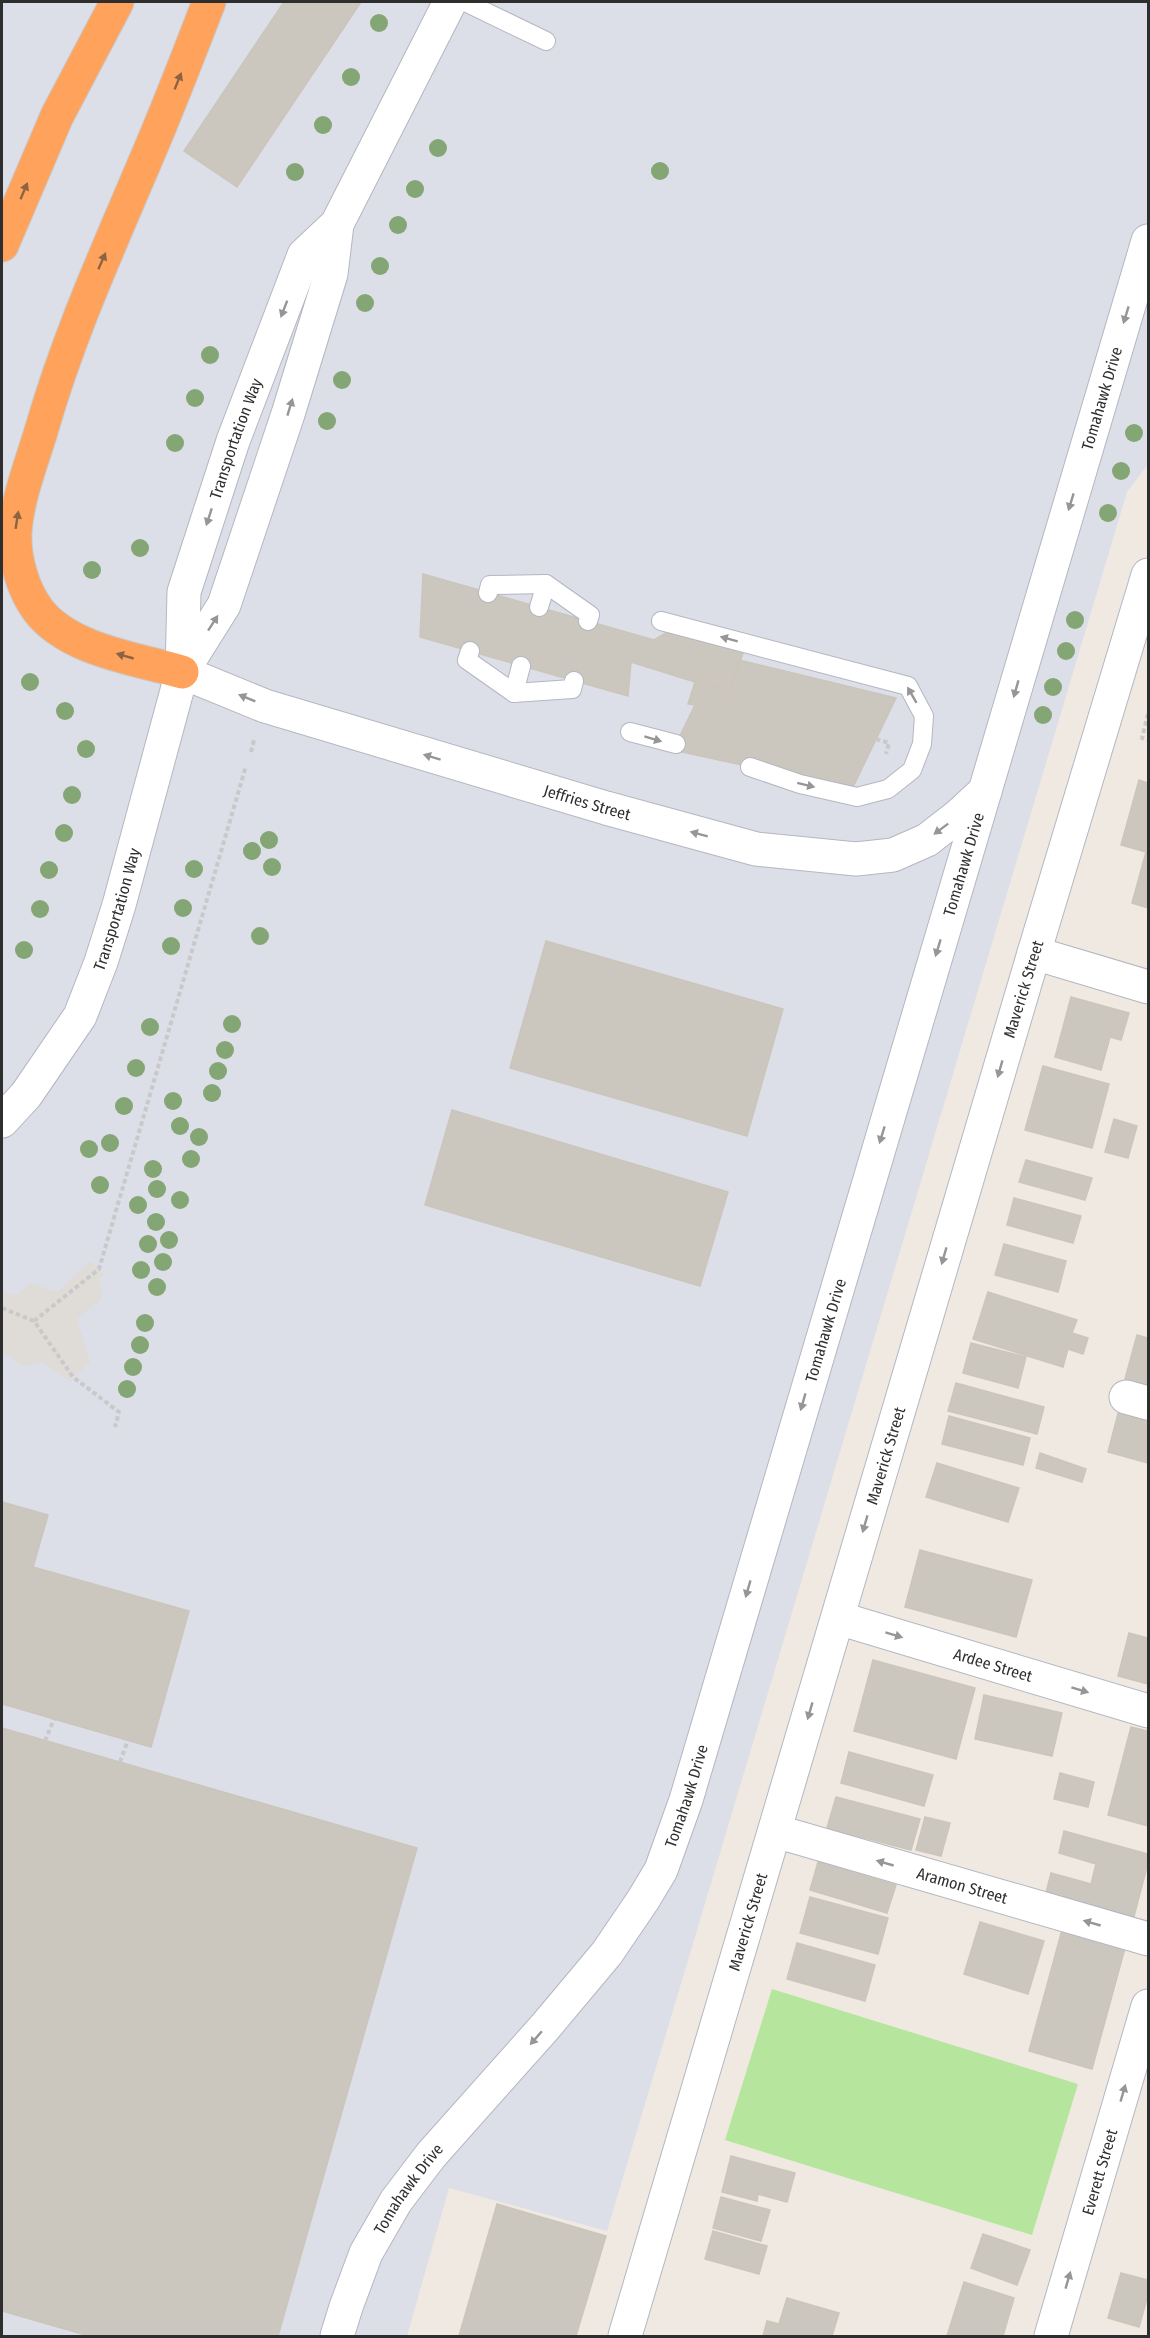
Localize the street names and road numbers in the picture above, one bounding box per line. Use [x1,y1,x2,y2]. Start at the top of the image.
street label: Tomahawk Drive [1078,344,1126,452]
street label: Transportation Way [206,375,266,501]
street label: Jeffries Street [541,781,633,824]
street label: Tomahawk Drive [939,810,988,918]
street label: Transportation Way [90,845,144,973]
street label: Maverick Street [1000,937,1048,1040]
street label: Tomahawk Drive [801,1276,850,1384]
street label: Maverick Street [862,1404,909,1507]
street label: Ardee Street [951,1644,1035,1686]
street label: Tomahawk Drive [661,1742,712,1850]
street label: Aramon Street [915,1864,1011,1908]
street label: Maverick Street [725,1870,772,1973]
street label: Everett Street [1078,2126,1122,2217]
street label: Tomahawk Drive [370,2139,447,2238]

